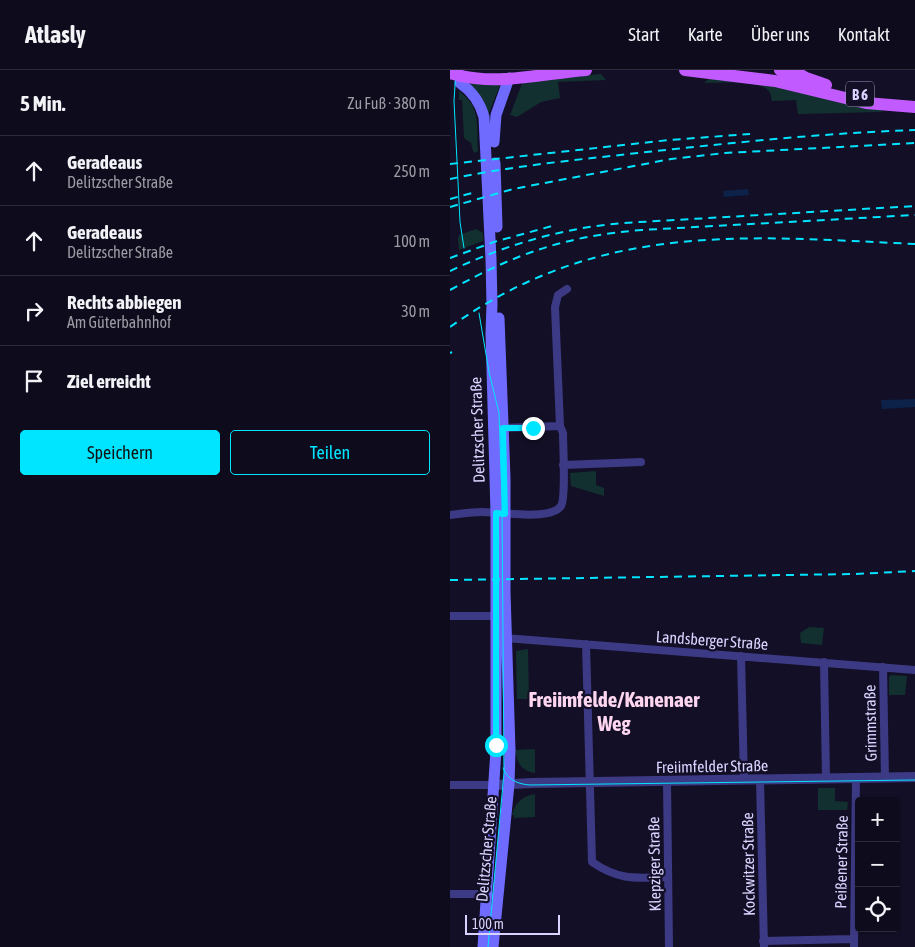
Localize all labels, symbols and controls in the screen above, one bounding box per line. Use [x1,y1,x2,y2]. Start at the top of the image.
text: Atlasly [25,21,86,48]
text: Start [628,24,660,45]
text: Karte [688,24,723,45]
text: Über uns [751,24,810,45]
text: Kontakt [838,24,890,45]
road number: B 6 [846,82,874,106]
text: 5 Min. [20,91,66,115]
text: Zu Fuß · 380 m [347,94,430,112]
text: Geradeaus [67,151,142,173]
icon: ahead [20,157,48,185]
text: 250 m [394,162,430,180]
text: Delitzscher Straße [67,173,173,191]
text: Geradeaus [67,221,142,243]
icon: ahead [20,227,48,255]
text: 100 m [394,232,430,250]
text: Delitzscher Straße [67,243,173,261]
text: Rechts abbiegen [67,291,182,313]
icon: right [20,297,48,325]
text: 30 m [401,302,430,320]
text: Am Güterbahnhof [67,313,171,331]
icon: arrive [20,367,48,395]
text: Ziel erreicht [67,370,151,392]
street label: Delitzscher Straße [466,377,488,483]
route end [522,417,545,440]
button: Speichern [20,430,220,475]
button: Teilen [230,430,430,475]
street label: Landsberger Straße [655,627,769,654]
street label: Grimmstraße [860,684,880,762]
district label: Freiimfelde/Kanenaer Weg [529,687,700,735]
route start [485,734,508,757]
street label: Freiimfelder Straße [656,756,768,776]
street label: Delitzscher Straße [472,795,500,903]
map controls [855,797,900,932]
button: + [855,797,900,842]
street label: Kockwitzer Straße [738,812,758,916]
street label: Peißener Straße [831,815,851,909]
street label: Klepziger Straße [644,816,665,912]
button: − [855,842,900,887]
button: locate [855,887,900,932]
scale bar [465,912,560,935]
text: 100 m [472,916,504,932]

